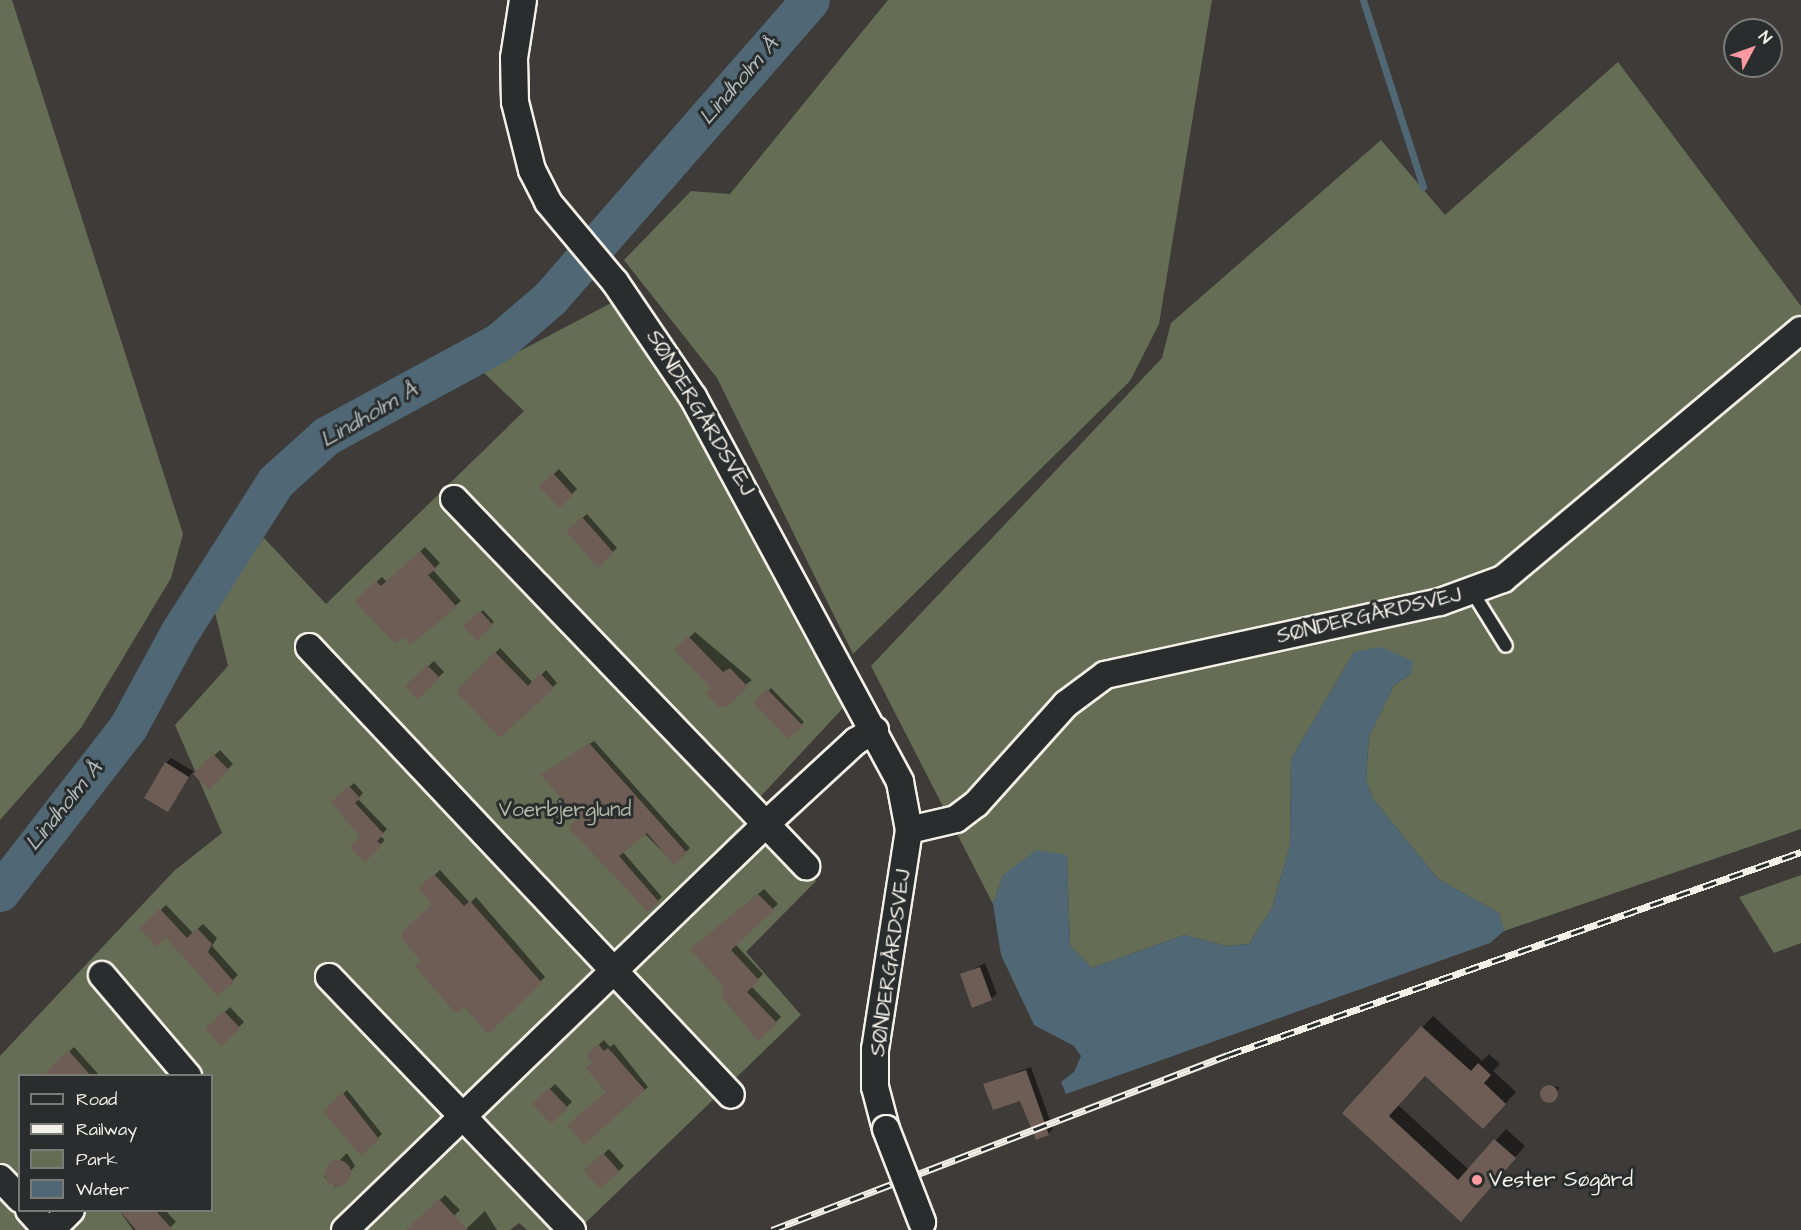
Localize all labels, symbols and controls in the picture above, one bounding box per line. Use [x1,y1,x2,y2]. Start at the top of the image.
north arrow [1723,18,1783,78]
text: N [1753,27,1777,49]
water label: Lindholm Å [694,32,784,130]
street label: SØNDERGÅRDSVEJ [641,326,759,500]
water label: Lindholm Å [316,377,422,453]
street label: SØNDERGÅRDSVEJ [1274,583,1464,649]
water label: Lindholm Å [20,756,108,856]
park label: Voerbjerglund [499,797,631,823]
street label: SØNDERGÅRDSVEJ [865,868,917,1058]
legend [18,1074,213,1212]
text: Road [76,1087,117,1112]
text: Railway [76,1117,137,1142]
text: Park [76,1147,118,1172]
place label: Vester Søgård [1489,1167,1633,1193]
marker: Vester Søgård [1470,1173,1484,1187]
text: Water [76,1177,129,1202]

